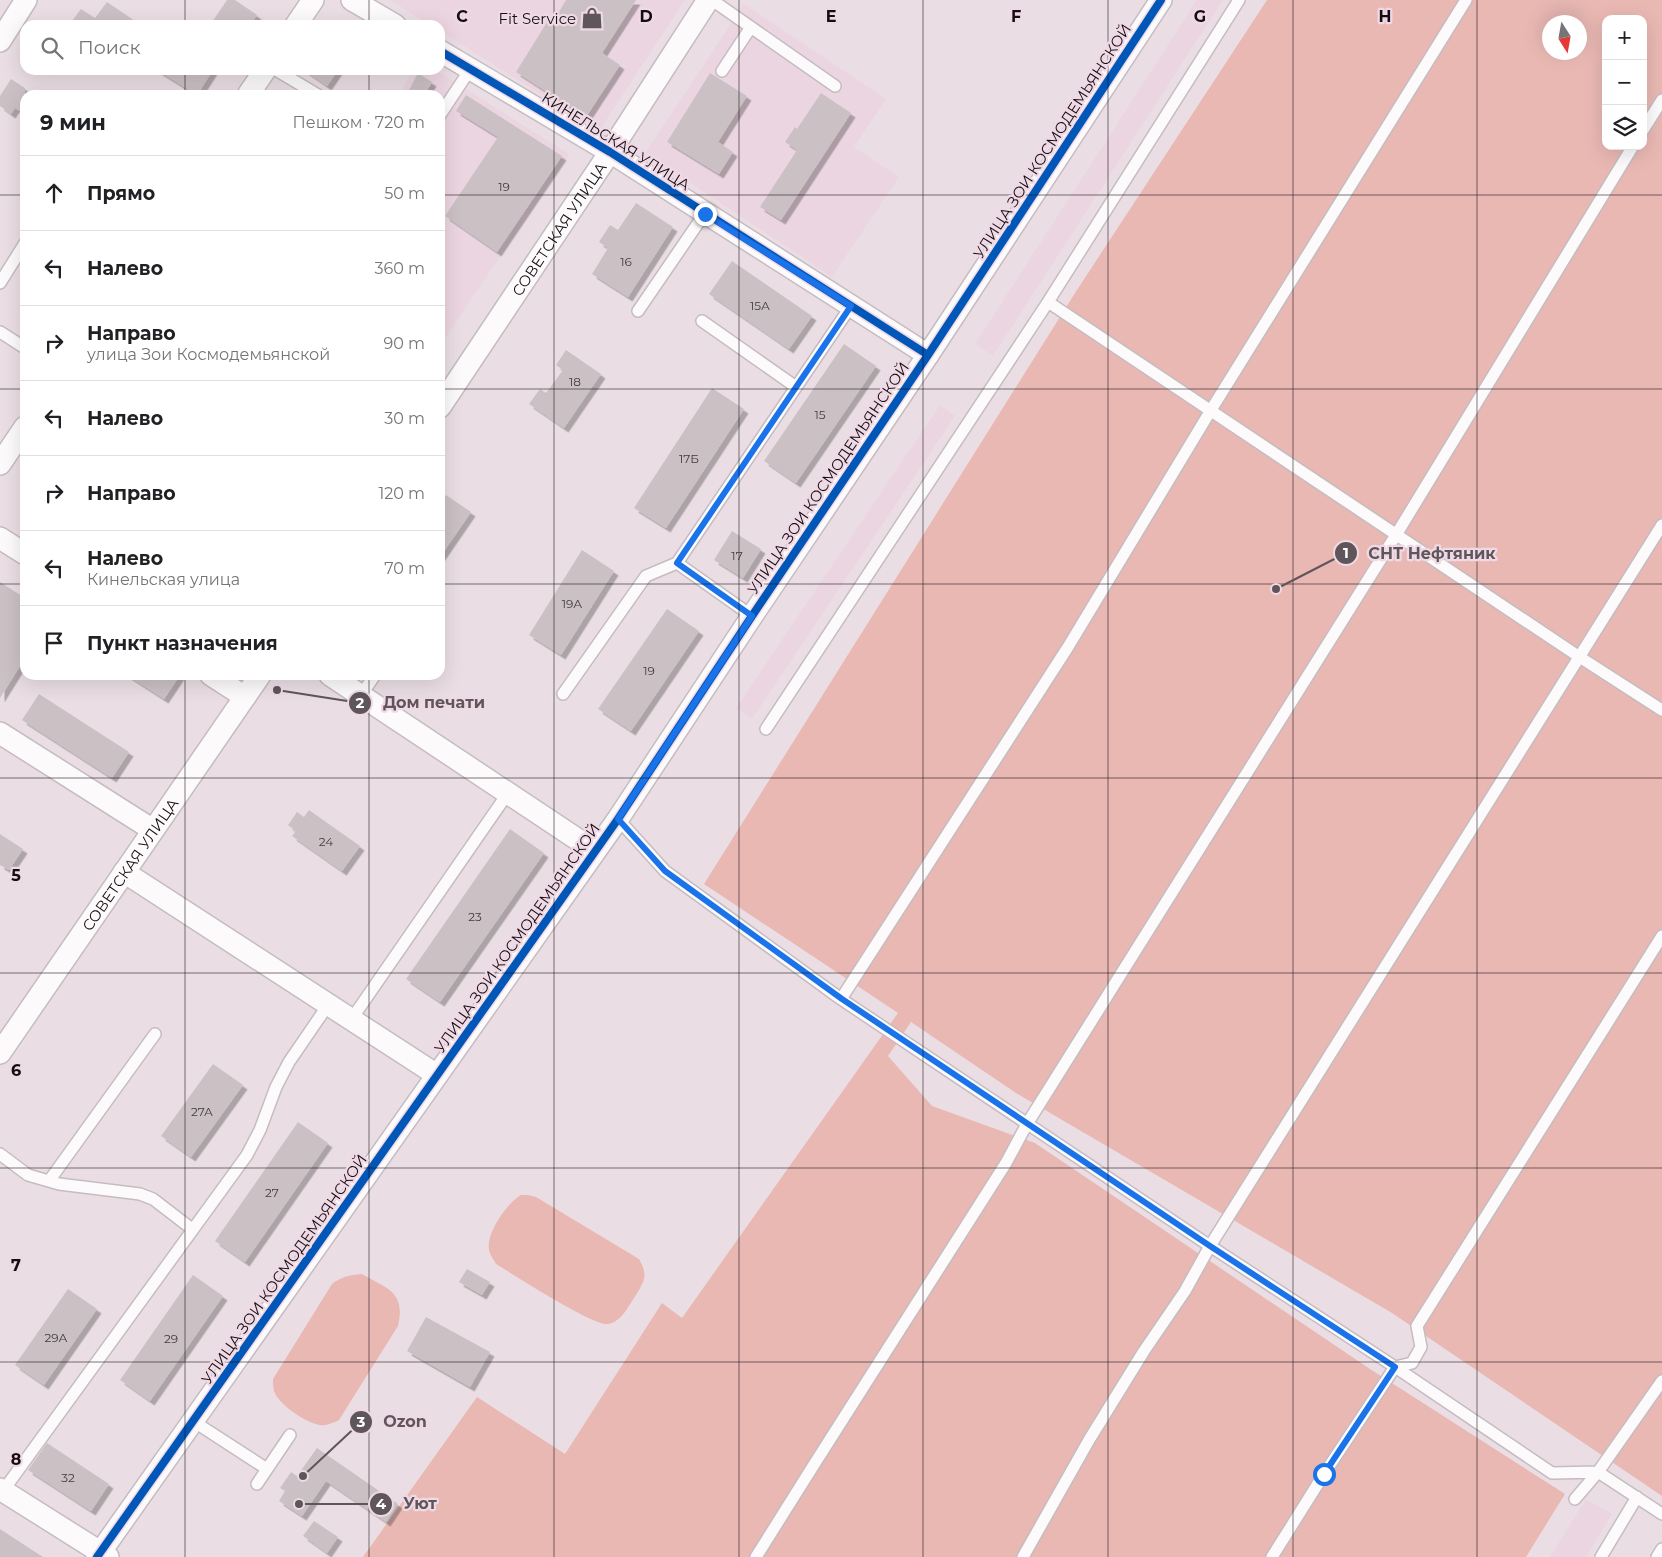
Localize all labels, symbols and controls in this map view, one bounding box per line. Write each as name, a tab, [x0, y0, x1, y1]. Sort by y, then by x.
shop icon: Fit Service	[579, 5, 605, 31]
text: C	[456, 7, 468, 26]
text: D	[639, 7, 653, 26]
text: E	[826, 7, 836, 26]
text: F	[1011, 7, 1021, 26]
text: G	[1194, 7, 1206, 26]
text: H	[1379, 7, 1391, 26]
place label: Fit Service	[499, 9, 576, 28]
north arrow	[1542, 15, 1587, 60]
map controls	[1602, 15, 1647, 150]
button: +	[1602, 15, 1647, 60]
search box	[20, 20, 445, 75]
street label: УЛИЦА ЗОИ КОСМОДЕМЬЯНСКОЙ	[969, 20, 1135, 262]
icon: search	[38, 34, 66, 62]
text: Поиск	[78, 36, 141, 59]
button: −	[1602, 60, 1647, 105]
street label: КИНЕЛЬСКАЯ УЛИЦА	[538, 88, 694, 194]
button: layers	[1602, 105, 1647, 150]
text: 9 мин	[40, 110, 106, 135]
text: Пешком · 720 m	[293, 113, 425, 132]
street label: СОВЕТСКАЯ УЛИЦА	[507, 158, 610, 299]
icon: ahead	[40, 179, 68, 207]
house number: 19	[498, 179, 510, 194]
text: Прямо	[87, 182, 155, 205]
text: 50 m	[384, 184, 425, 203]
route end	[694, 203, 717, 226]
icon: left	[40, 254, 68, 282]
house number: 16	[620, 254, 632, 269]
text: Налево	[87, 257, 163, 280]
text: 360 m	[374, 259, 425, 278]
house number: 15А	[750, 298, 770, 313]
text: Направо	[87, 322, 176, 345]
icon: right	[40, 329, 68, 357]
text: 90 m	[383, 334, 425, 353]
text: улица Зои Космодемьянской	[87, 345, 330, 364]
street label: УЛИЦА ЗОИ КОСМОДЕМЬЯНСКОЙ	[743, 358, 913, 598]
house number: 18	[569, 374, 581, 389]
icon: left	[40, 404, 68, 432]
text: Налево	[87, 407, 163, 430]
house number: 15	[814, 407, 826, 422]
text: 30 m	[384, 409, 425, 428]
house number: 17Б	[679, 451, 699, 466]
icon: right	[40, 479, 68, 507]
text: Направо	[87, 482, 176, 505]
text: 120 m	[378, 484, 425, 503]
callout: СНТ Нефтяник	[1333, 538, 1506, 569]
text: 1	[1343, 543, 1349, 562]
text: СНТ Нефтяник	[1368, 544, 1496, 563]
text: Налево	[87, 547, 163, 570]
house number: 17	[731, 548, 743, 563]
icon: left	[40, 554, 68, 582]
text: 70 m	[384, 559, 425, 578]
text: Кинельская улица	[87, 570, 240, 589]
house number: 19А	[562, 596, 582, 611]
icon: arrive	[40, 629, 68, 657]
text: Пункт назначения	[87, 632, 278, 655]
house number: 19	[643, 663, 655, 678]
callout: Дом печати	[348, 687, 495, 718]
text: 2	[356, 693, 365, 712]
text: Дом печати	[383, 693, 485, 712]
street label: СОВЕТСКАЯ УЛИЦА	[78, 794, 182, 934]
street label: УЛИЦА ЗОИ КОСМОДЕМЬЯНСКОЙ	[430, 820, 604, 1056]
house number: 24	[319, 834, 333, 849]
text: 5	[11, 866, 21, 885]
house number: 23	[468, 909, 482, 924]
text: 6	[11, 1061, 21, 1080]
house number: 27А	[191, 1104, 213, 1119]
street label: УЛИЦА ЗОИ КОСМОДЕМЬЯНСКОЙ	[197, 1151, 371, 1387]
house number: 27	[265, 1185, 279, 1200]
text: 7	[11, 1256, 21, 1275]
house number: 29А	[45, 1330, 68, 1345]
house number: 29	[164, 1331, 178, 1346]
callout: Ozon	[349, 1406, 437, 1437]
text: 3	[356, 1412, 366, 1431]
text: Ozon	[383, 1412, 427, 1431]
text: 8	[11, 1450, 21, 1469]
route start	[1313, 1463, 1336, 1486]
house number: 32	[61, 1470, 75, 1485]
callout: Уют	[369, 1488, 447, 1519]
text: 4	[376, 1494, 387, 1513]
text: Уют	[403, 1494, 437, 1513]

